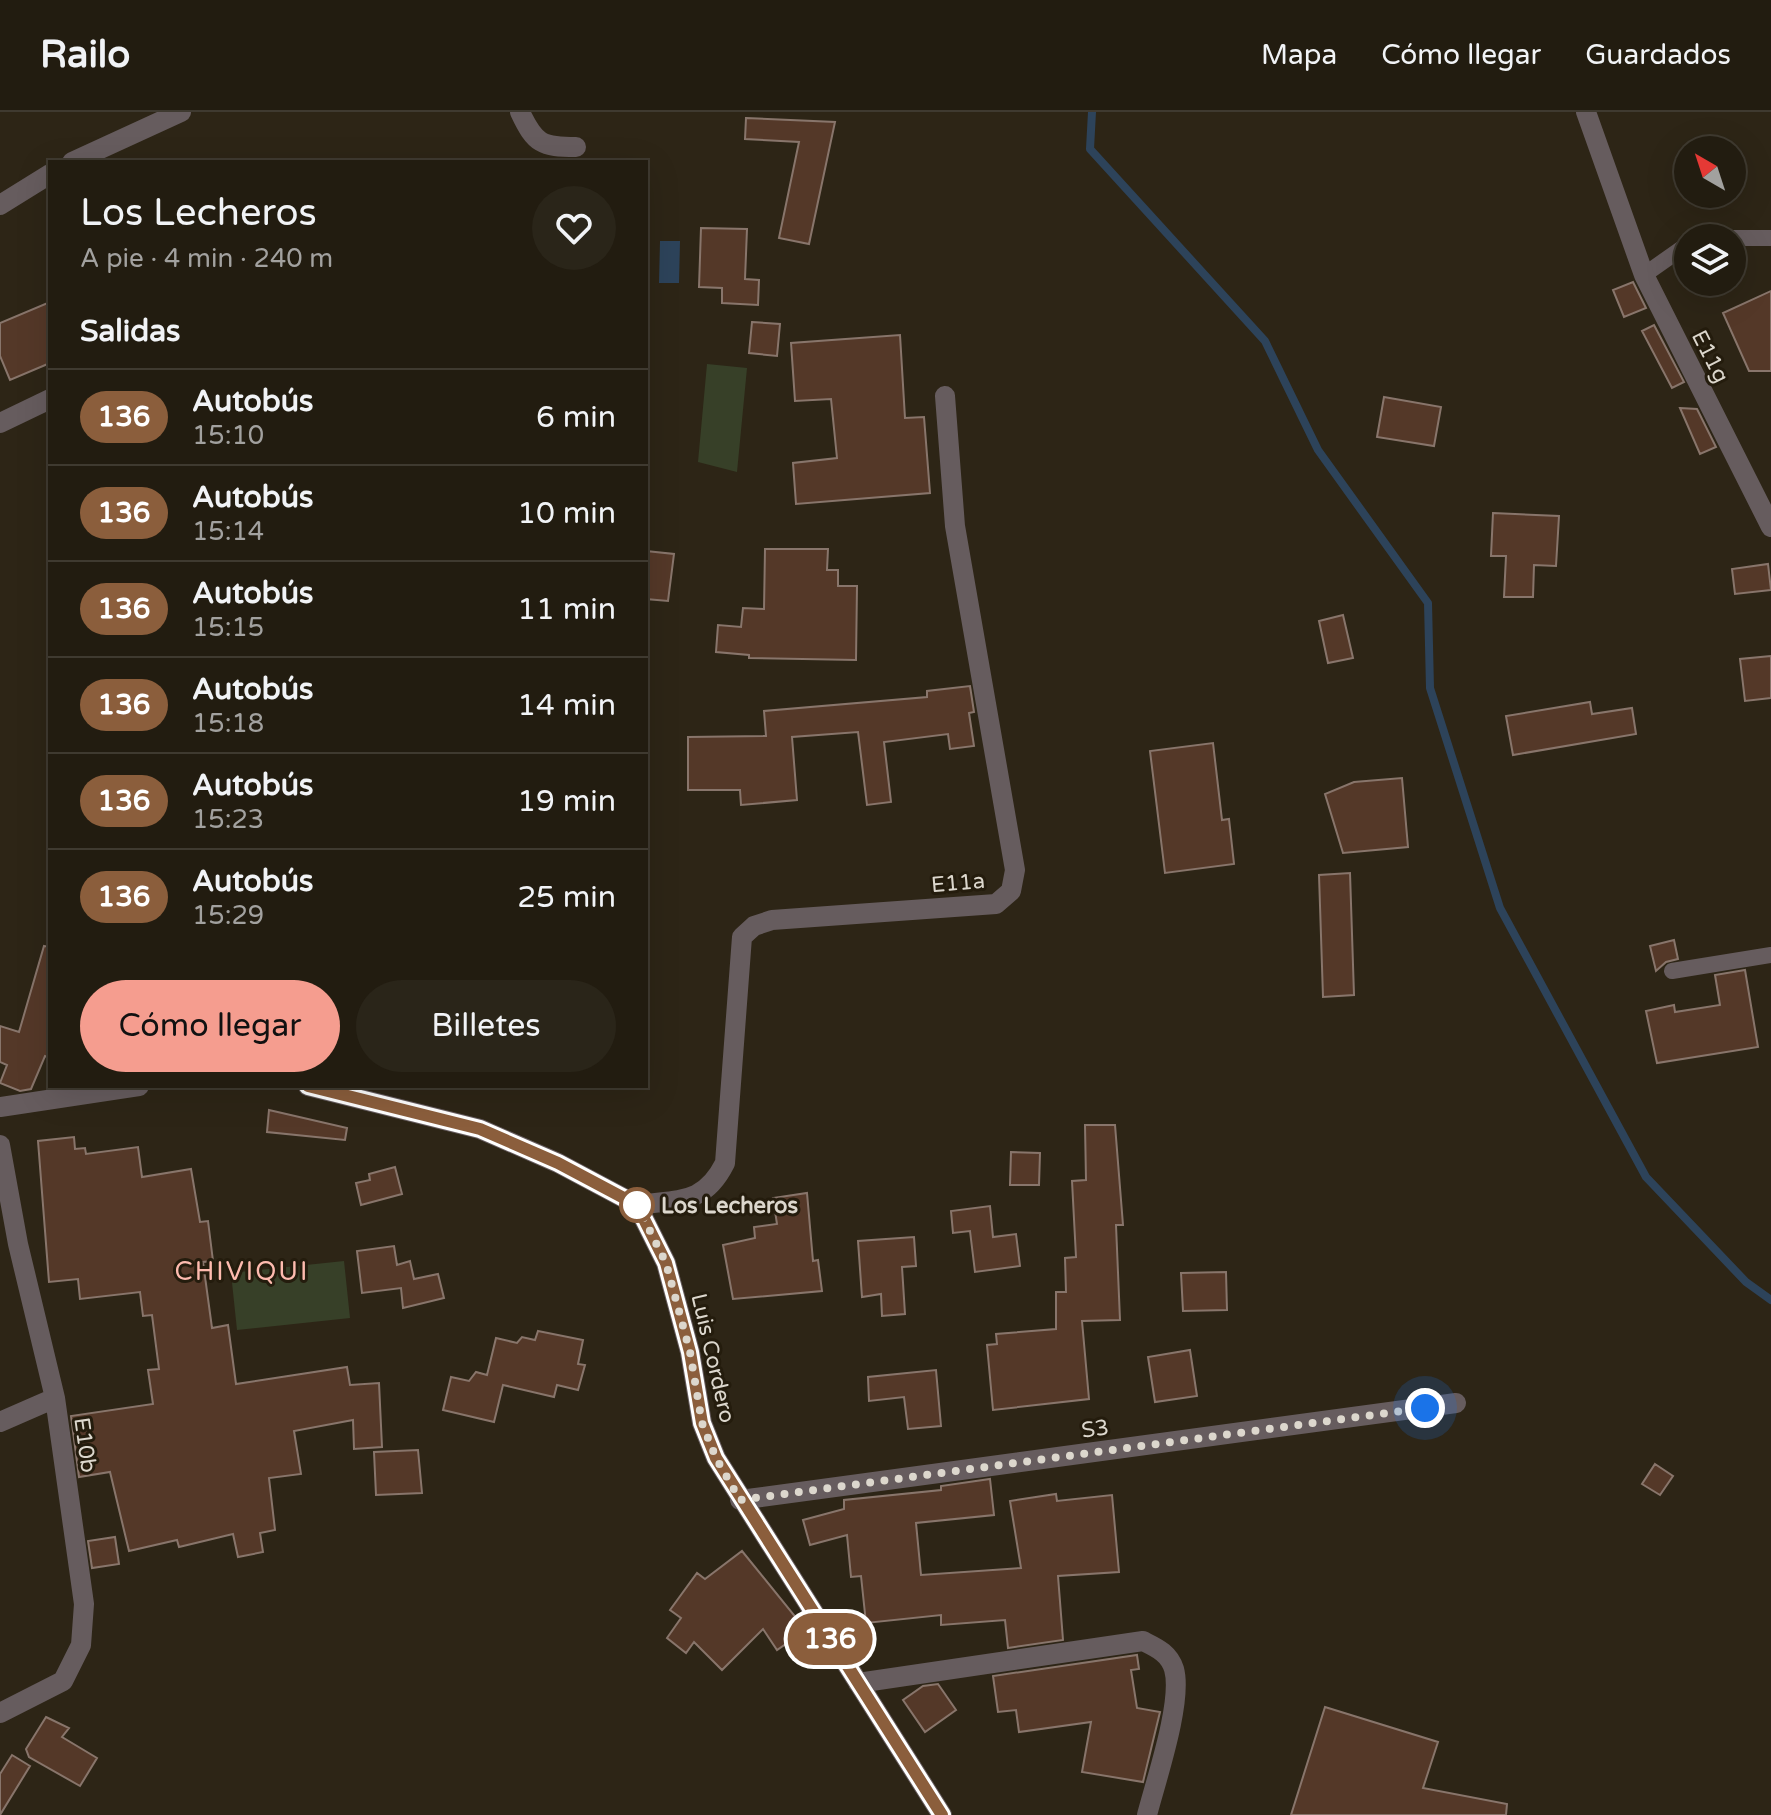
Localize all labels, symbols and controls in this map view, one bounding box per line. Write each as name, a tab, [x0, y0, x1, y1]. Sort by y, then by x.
text: Railo	[40, 32, 130, 78]
text: Mapa	[1261, 38, 1337, 72]
text: Cómo llegar	[1381, 38, 1541, 72]
text: Guardados	[1585, 38, 1731, 72]
north arrow	[1674, 136, 1746, 208]
map controls	[1674, 136, 1746, 296]
button: heart	[532, 186, 616, 270]
text: Los Lecheros	[80, 190, 317, 236]
button: layers	[1674, 224, 1746, 296]
text: A pie · 4 min · 240 m	[80, 243, 333, 274]
text: Salidas	[80, 313, 180, 350]
street label: E11g	[1686, 326, 1734, 387]
text: Autobús	[192, 383, 313, 420]
text: 6 min	[536, 399, 616, 436]
text: 136	[98, 400, 150, 434]
text: 15:10	[192, 420, 264, 451]
text: Autobús	[192, 479, 313, 516]
text: 10 min	[517, 495, 616, 532]
text: 136	[98, 496, 150, 530]
text: 15:14	[192, 516, 264, 547]
text: Autobús	[192, 575, 313, 612]
text: 11 min	[517, 591, 616, 628]
text: 136	[98, 592, 150, 626]
text: 15:15	[192, 612, 264, 643]
text: Autobús	[192, 671, 313, 708]
text: 14 min	[517, 687, 616, 724]
text: 136	[98, 688, 150, 722]
text: 15:18	[192, 708, 264, 739]
text: Autobús	[192, 767, 313, 804]
text: 19 min	[517, 783, 616, 820]
text: 136	[98, 784, 150, 818]
text: 15:23	[192, 804, 264, 835]
text: Autobús	[192, 863, 313, 900]
street label: E11a	[930, 868, 986, 898]
text: 25 min	[517, 879, 616, 916]
text: 136	[98, 880, 150, 914]
text: 15:29	[192, 900, 264, 931]
button: Cómo llegar	[80, 980, 340, 1072]
button: Billetes	[356, 980, 616, 1072]
marker: Los Lecheros	[620, 1188, 654, 1222]
place label: Los Lecheros	[661, 1193, 799, 1219]
district label: CHIVIQUI	[175, 1256, 309, 1287]
street label: Luis Cordero	[686, 1291, 741, 1425]
your location	[1405, 1388, 1445, 1428]
street label: S3	[1080, 1414, 1111, 1444]
street label: E10b	[68, 1416, 102, 1474]
line badge: 136	[784, 1613, 876, 1665]
text: 136	[804, 1622, 856, 1656]

